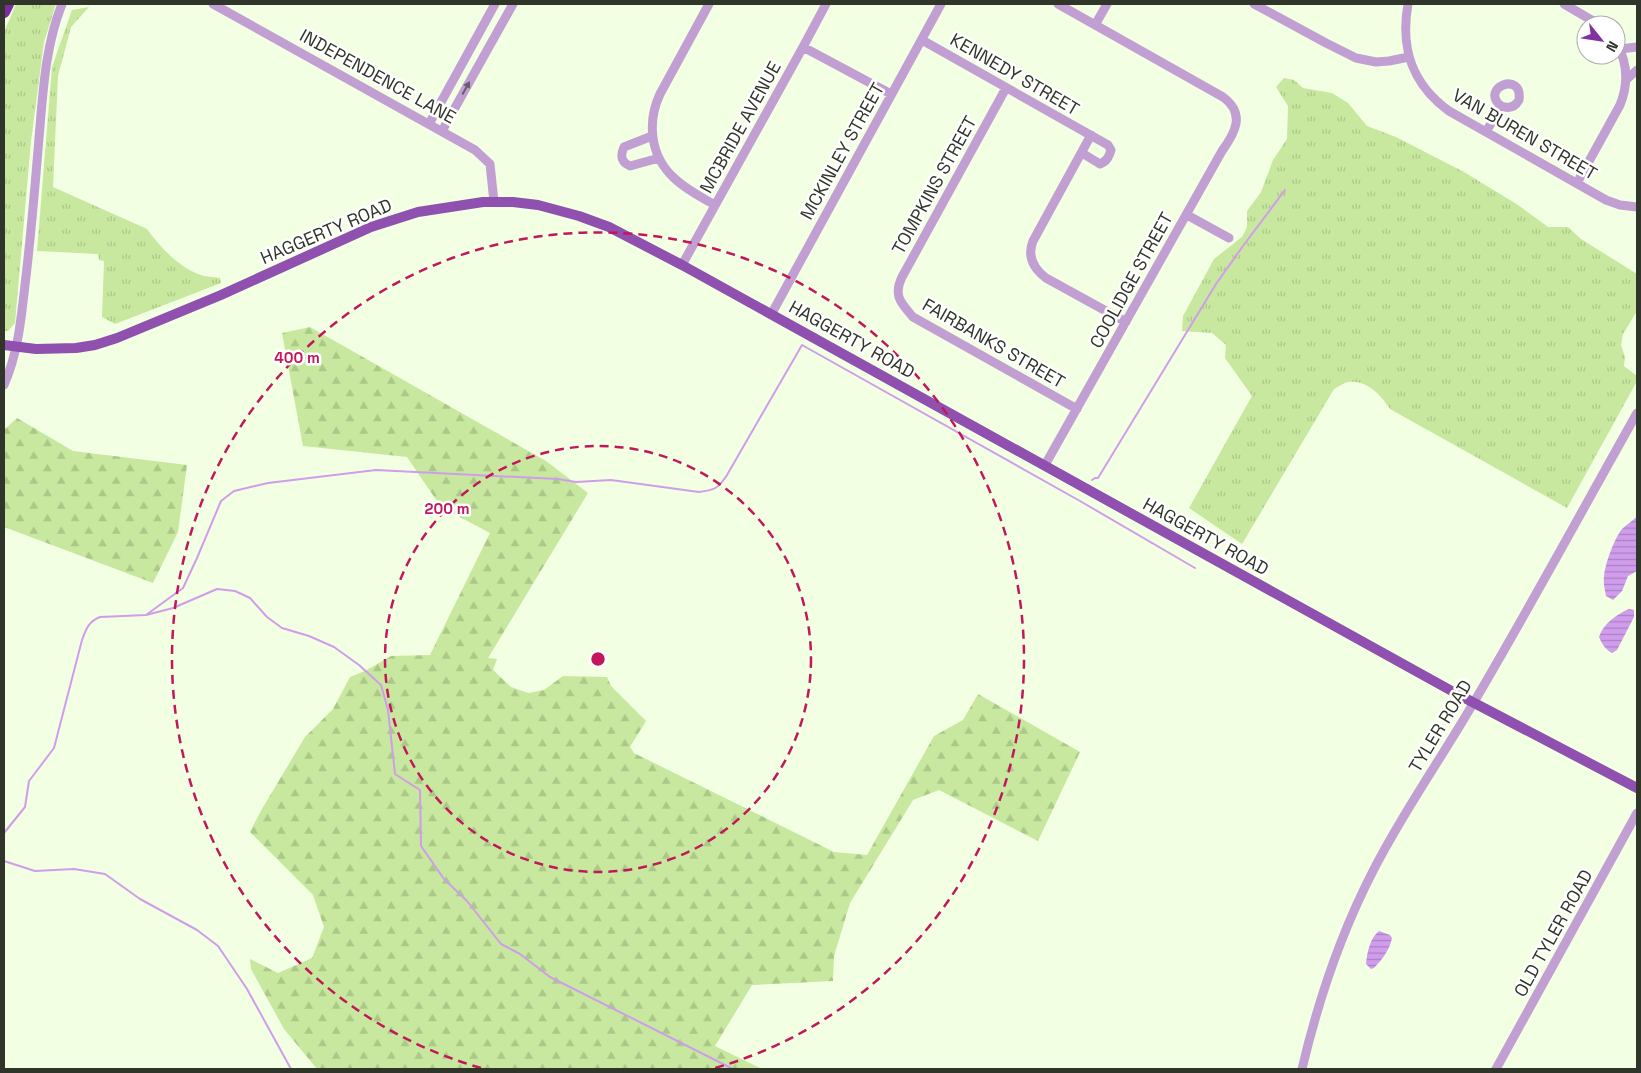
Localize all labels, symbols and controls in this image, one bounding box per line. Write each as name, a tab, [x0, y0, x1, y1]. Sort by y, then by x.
north arrow	[1576, 15, 1626, 65]
street label: INDEPENDENCE LANE	[296, 24, 460, 128]
street label: KENNEDY STREET	[946, 28, 1084, 120]
text: N	[1602, 38, 1622, 55]
street label: MCBRIDE AVENUE	[694, 57, 786, 197]
street label: MCKINLEY STREET	[795, 78, 889, 224]
one-way arrow	[462, 81, 470, 95]
street label: VAN BUREN STREET	[1449, 83, 1602, 185]
street label: TOMPKINS STREET	[886, 111, 982, 258]
street label: HAGGERTY ROAD	[257, 193, 395, 269]
street label: COOLIDGE STREET	[1084, 208, 1178, 352]
street label: FAIRBANKS STREET	[919, 293, 1070, 393]
street label: HAGGERTY ROAD	[785, 295, 919, 383]
text: 400 m	[274, 348, 320, 367]
street label: HAGGERTY ROAD	[1139, 492, 1273, 580]
text: 200 m	[425, 499, 469, 518]
centre of rings	[589, 650, 607, 668]
street label: TYLER ROAD	[1403, 675, 1477, 777]
street label: OLD TYLER ROAD	[1509, 865, 1597, 1001]

